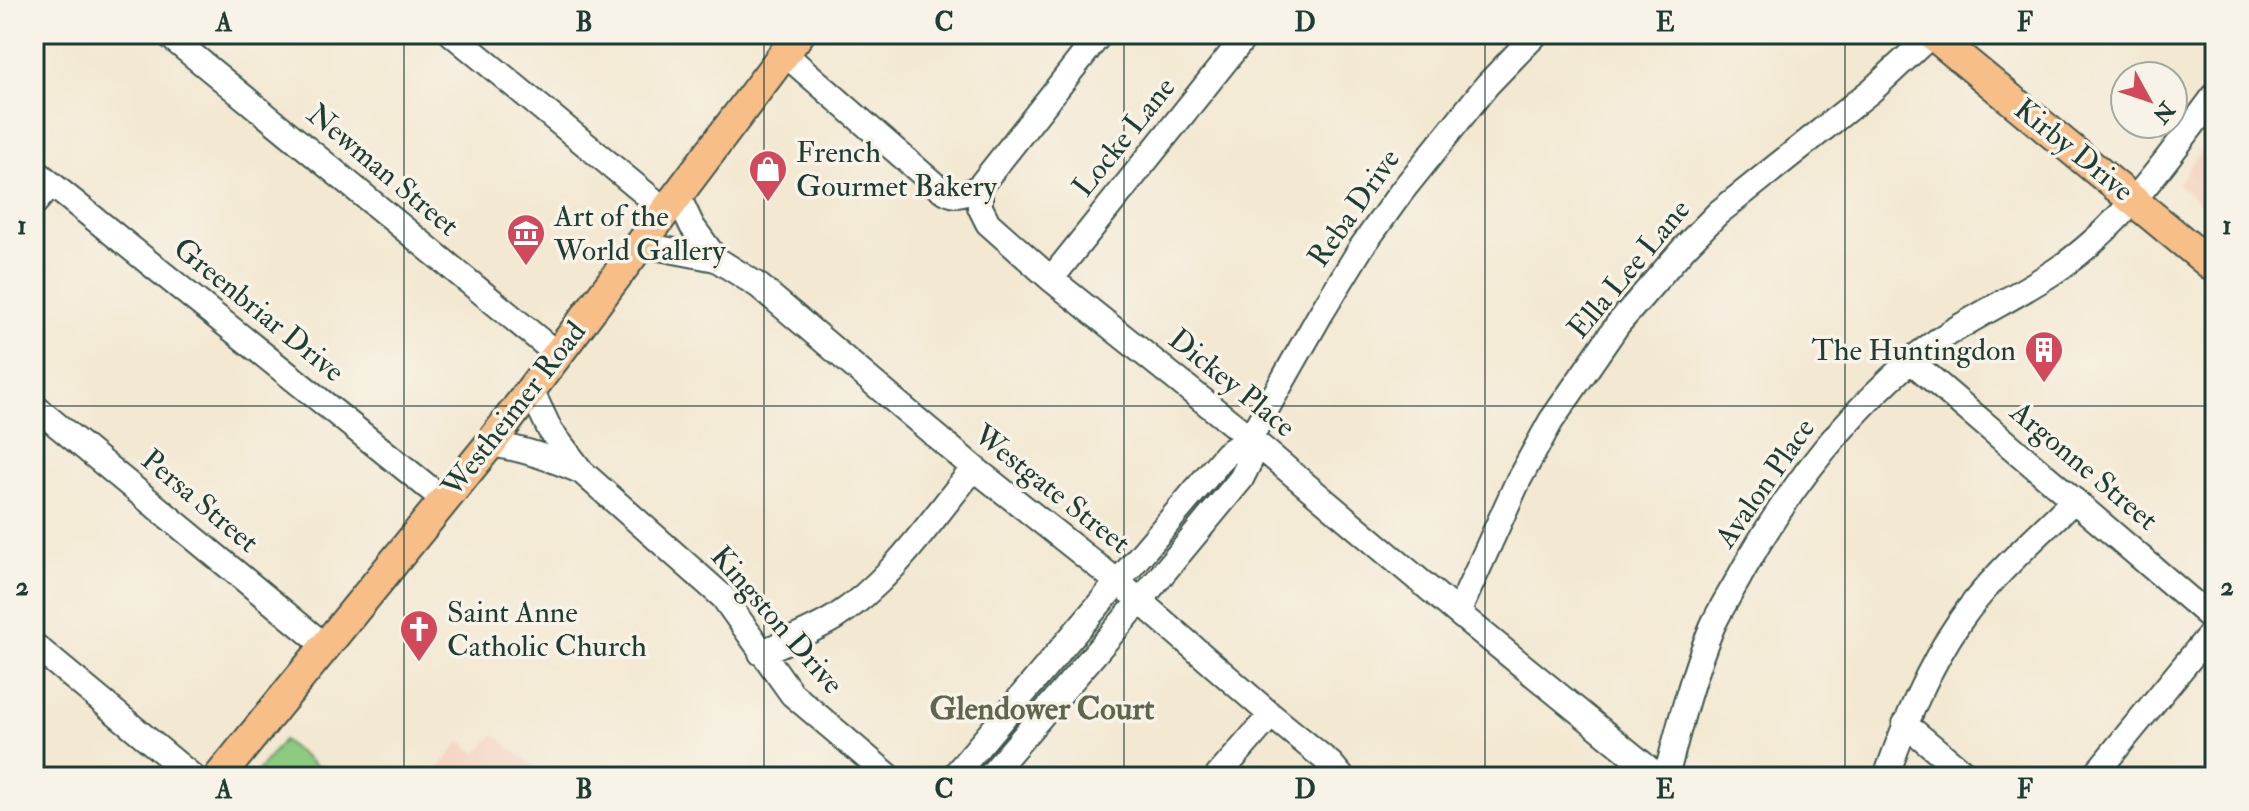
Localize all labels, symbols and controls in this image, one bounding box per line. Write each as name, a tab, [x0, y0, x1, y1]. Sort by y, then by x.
text: A	[215, 7, 233, 39]
text: B	[575, 7, 593, 39]
text: C	[934, 7, 954, 39]
text: D	[1294, 7, 1316, 39]
text: E	[1656, 7, 1675, 39]
text: F	[2017, 7, 2034, 39]
north arrow	[2109, 60, 2189, 140]
street label: Locke Lane	[1065, 70, 1183, 204]
street label: Kirby Drive	[2007, 91, 2141, 209]
text: N	[2146, 95, 2181, 129]
street label: Newman Street	[300, 96, 467, 244]
place label: French Gourmet Bakery	[796, 134, 998, 205]
street label: Reba Drive	[1300, 142, 1408, 274]
shop icon: French Gourmet Bakery	[747, 148, 789, 203]
street label: Ella Lee Lane	[1560, 192, 1698, 346]
place label: Art of the World Gallery	[553, 198, 726, 269]
text: 1	[17, 210, 27, 242]
text: 1	[2222, 210, 2232, 242]
museum icon: Art of the World Gallery	[505, 212, 547, 267]
street label: Greenbriar Drive	[166, 230, 352, 390]
street label: Westheimer Road	[433, 314, 594, 505]
street label: Dickey Place	[1161, 321, 1303, 445]
building icon: The Huntingdon	[2023, 329, 2065, 384]
place label: The Huntingdon	[1811, 332, 2016, 369]
street label: Argonne Street	[2002, 393, 2166, 539]
street label: Avalon Place	[1706, 411, 1823, 556]
street label: Westgate Street	[966, 416, 1138, 562]
street label: Persa Street	[134, 441, 266, 561]
street label: Kingston Drive	[703, 538, 851, 702]
text: 2	[15, 571, 29, 603]
text: 2	[2220, 571, 2234, 603]
place label: Saint Anne Catholic Church	[447, 594, 647, 665]
church icon: Saint Anne Catholic Church	[398, 608, 440, 663]
district label: Glendower Court	[930, 689, 1155, 729]
text: A	[215, 774, 233, 806]
text: B	[575, 774, 593, 806]
text: C	[934, 774, 954, 806]
text: D	[1294, 774, 1316, 806]
text: E	[1656, 774, 1675, 806]
text: F	[2017, 774, 2034, 806]

